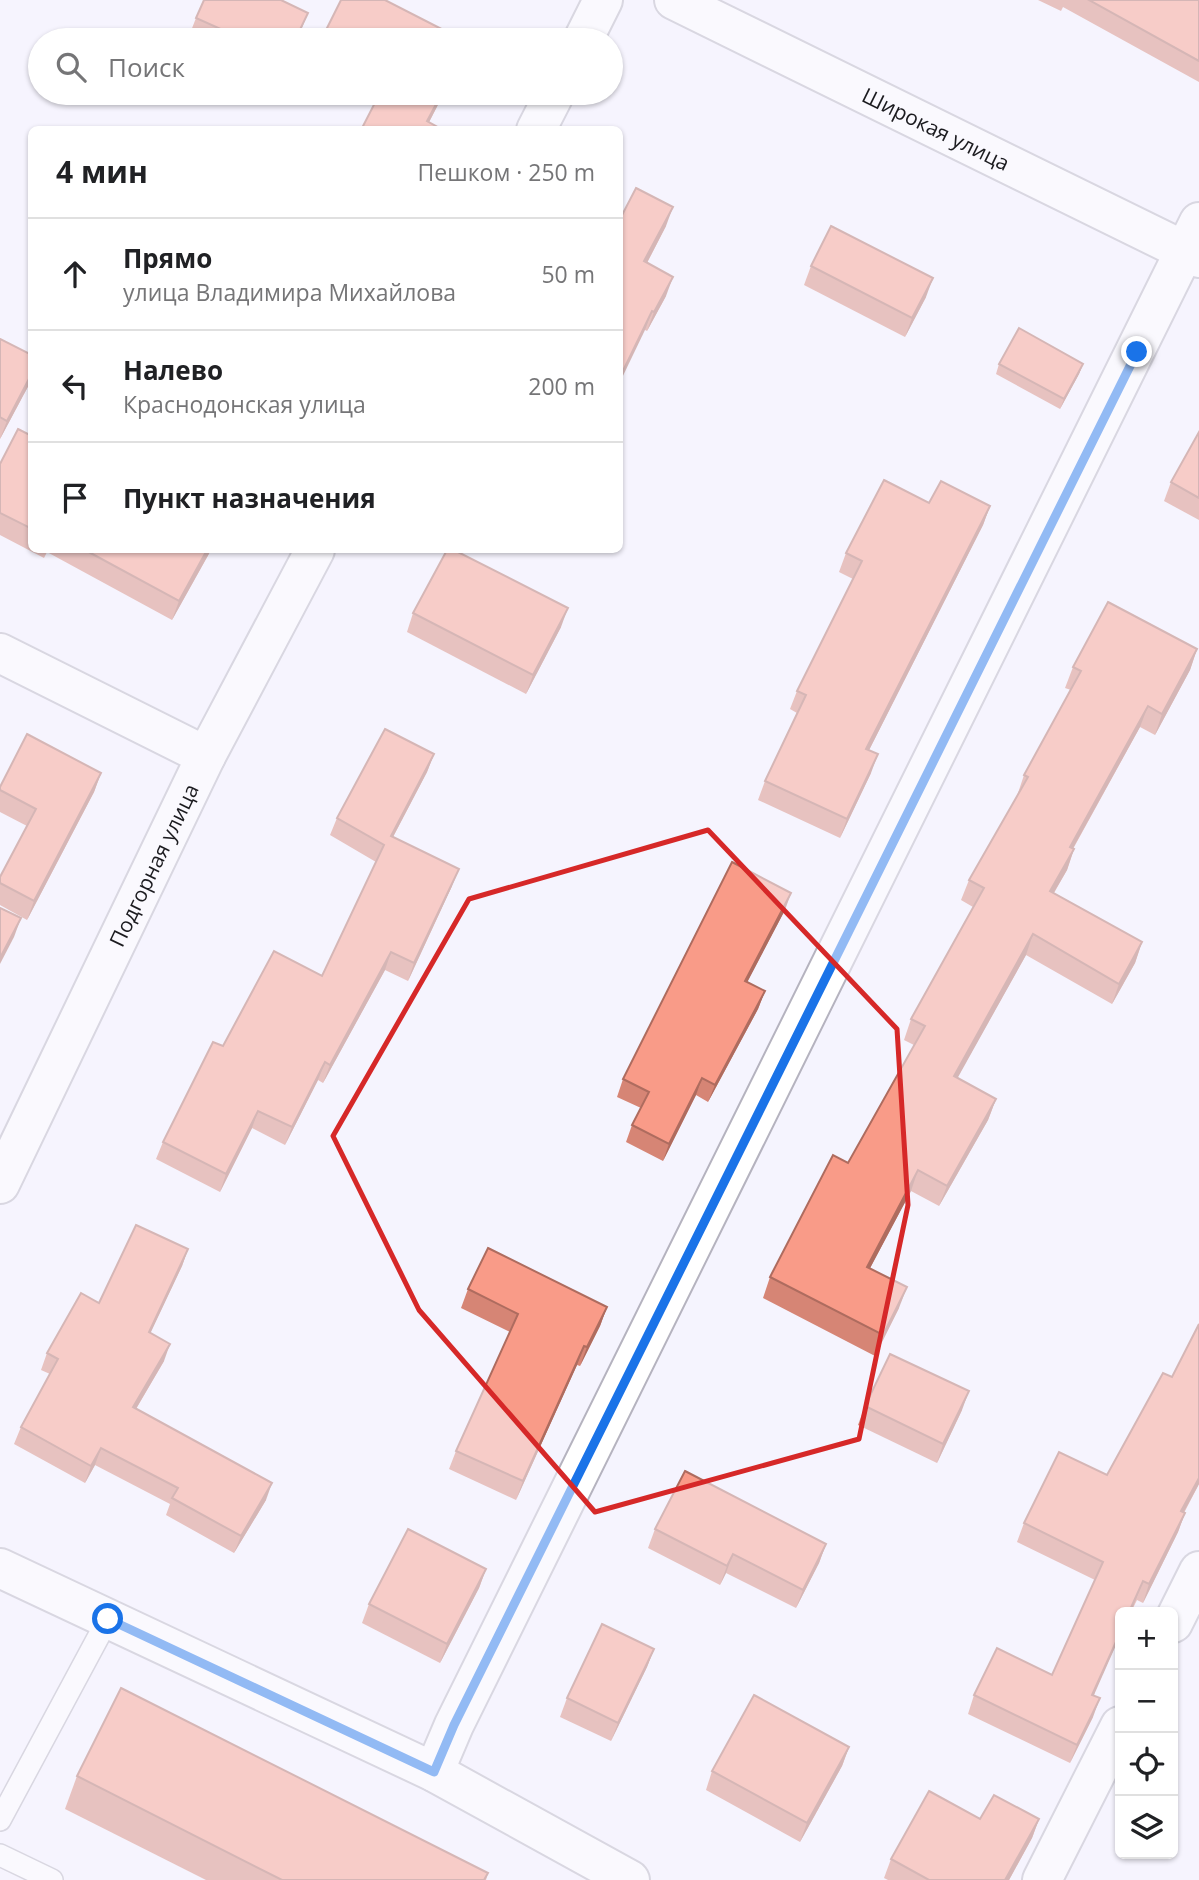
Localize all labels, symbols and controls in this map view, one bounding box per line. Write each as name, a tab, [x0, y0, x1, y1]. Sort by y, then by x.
search box	[28, 28, 623, 105]
icon: search	[52, 48, 90, 86]
text: Поиск	[108, 49, 185, 85]
street label: Широкая улица	[858, 81, 1014, 177]
text: 4 мин	[56, 151, 148, 192]
text: Пешком · 250 m	[418, 156, 595, 188]
text: Прямо	[123, 240, 212, 276]
icon: ahead	[56, 255, 94, 293]
text: 50 m	[541, 258, 595, 290]
text: улица Владимира Михайлова	[123, 276, 456, 308]
route end	[1121, 336, 1152, 367]
text: Налево	[123, 352, 223, 388]
icon: left	[56, 367, 94, 405]
text: 200 m	[528, 370, 595, 402]
text: Краснодонская улица	[123, 388, 366, 420]
icon: arrive	[56, 479, 94, 517]
text: Пункт назначения	[123, 480, 376, 516]
street label: Подгорная улица	[102, 779, 205, 951]
route start	[92, 1603, 123, 1634]
map controls	[1115, 1607, 1178, 1859]
button: +	[1115, 1607, 1178, 1670]
button: −	[1115, 1670, 1178, 1733]
button: locate	[1115, 1733, 1178, 1796]
button: layers	[1115, 1796, 1178, 1859]

